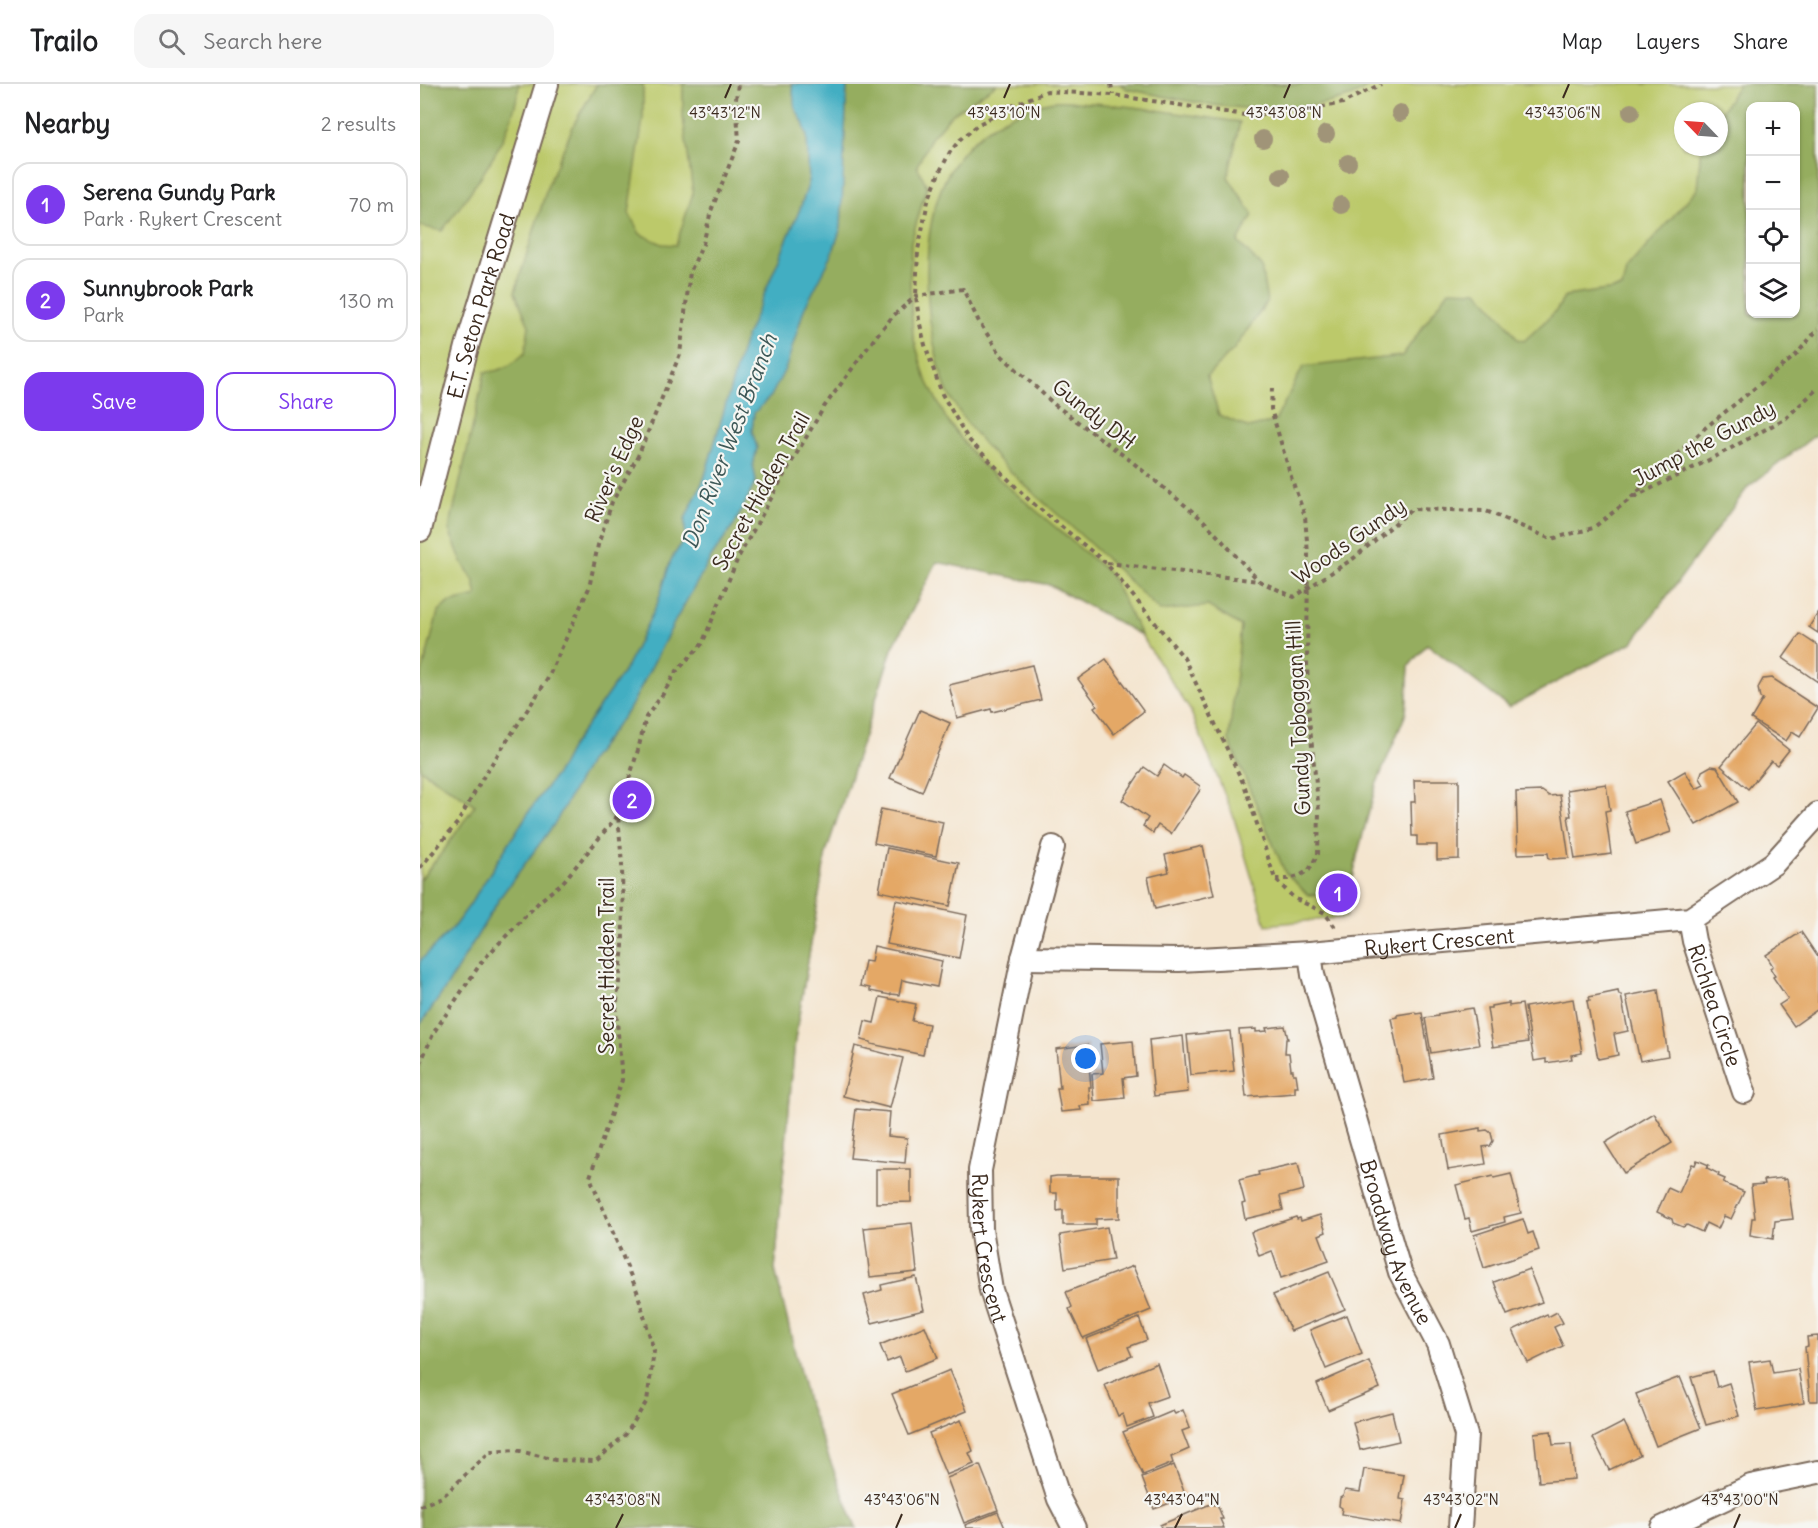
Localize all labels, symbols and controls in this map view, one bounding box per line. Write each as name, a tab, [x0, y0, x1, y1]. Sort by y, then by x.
search box	[134, 14, 554, 68]
text: Trailo	[30, 23, 98, 59]
icon: search	[155, 25, 188, 58]
text: Search here	[203, 27, 322, 55]
text: Map	[1562, 28, 1602, 55]
text: Layers	[1635, 28, 1700, 55]
text: Share	[1733, 28, 1788, 55]
north arrow	[1674, 102, 1728, 156]
map controls	[1746, 102, 1800, 318]
button: +	[1746, 102, 1800, 156]
text: 43°43'12"N	[689, 103, 761, 122]
text: 43°43'10"N	[967, 103, 1041, 122]
text: 43°43'08"N	[1246, 103, 1322, 122]
text: 43°43'06"N	[1525, 103, 1601, 122]
text: Nearby	[24, 107, 110, 140]
text: 2 results	[321, 111, 396, 136]
button: −	[1746, 156, 1800, 210]
text: Serena Gundy Park	[83, 178, 275, 206]
text: 1	[42, 192, 49, 217]
text: 70 m	[349, 192, 394, 217]
text: Park · Rykert Crescent	[83, 206, 282, 231]
street label: E.T. Seton Park Road	[441, 210, 520, 402]
button: locate	[1746, 210, 1800, 264]
button: layers	[1746, 264, 1800, 318]
text: Sunnybrook Park	[83, 274, 254, 302]
text: 2	[40, 288, 51, 313]
text: 130 m	[339, 288, 394, 313]
text: Park	[83, 302, 124, 327]
water label: Don River West Branch	[675, 329, 783, 552]
button: Save	[24, 372, 204, 431]
button: Share	[216, 372, 396, 431]
street label: Gundy DH	[1047, 373, 1141, 455]
street label: Jump the Gundy	[1628, 394, 1780, 492]
street label: Secret Hidden Trail	[706, 407, 816, 575]
street label: River's Edge	[578, 411, 650, 527]
street label: Woods Gundy	[1287, 492, 1411, 590]
street label: Gundy Toboggan Hill	[1279, 620, 1317, 816]
pin: 2	[612, 778, 652, 822]
pin: 1	[1318, 870, 1358, 916]
street label: Secret Hidden Trail	[593, 877, 620, 1055]
street label: Rykert Crescent	[1363, 921, 1516, 962]
street label: Richlea Circle	[1682, 940, 1748, 1070]
your location	[1071, 1044, 1100, 1073]
street label: Broadway Avenue	[1354, 1156, 1439, 1329]
street label: Rykert Crescent	[967, 1173, 1014, 1326]
text: 43°43'08"N	[585, 1490, 661, 1509]
text: 43°43'06"N	[864, 1490, 940, 1509]
text: 43°43'04"N	[1144, 1490, 1220, 1509]
text: 43°43'02"N	[1423, 1490, 1499, 1509]
text: 43°43'00"N	[1701, 1490, 1779, 1509]

